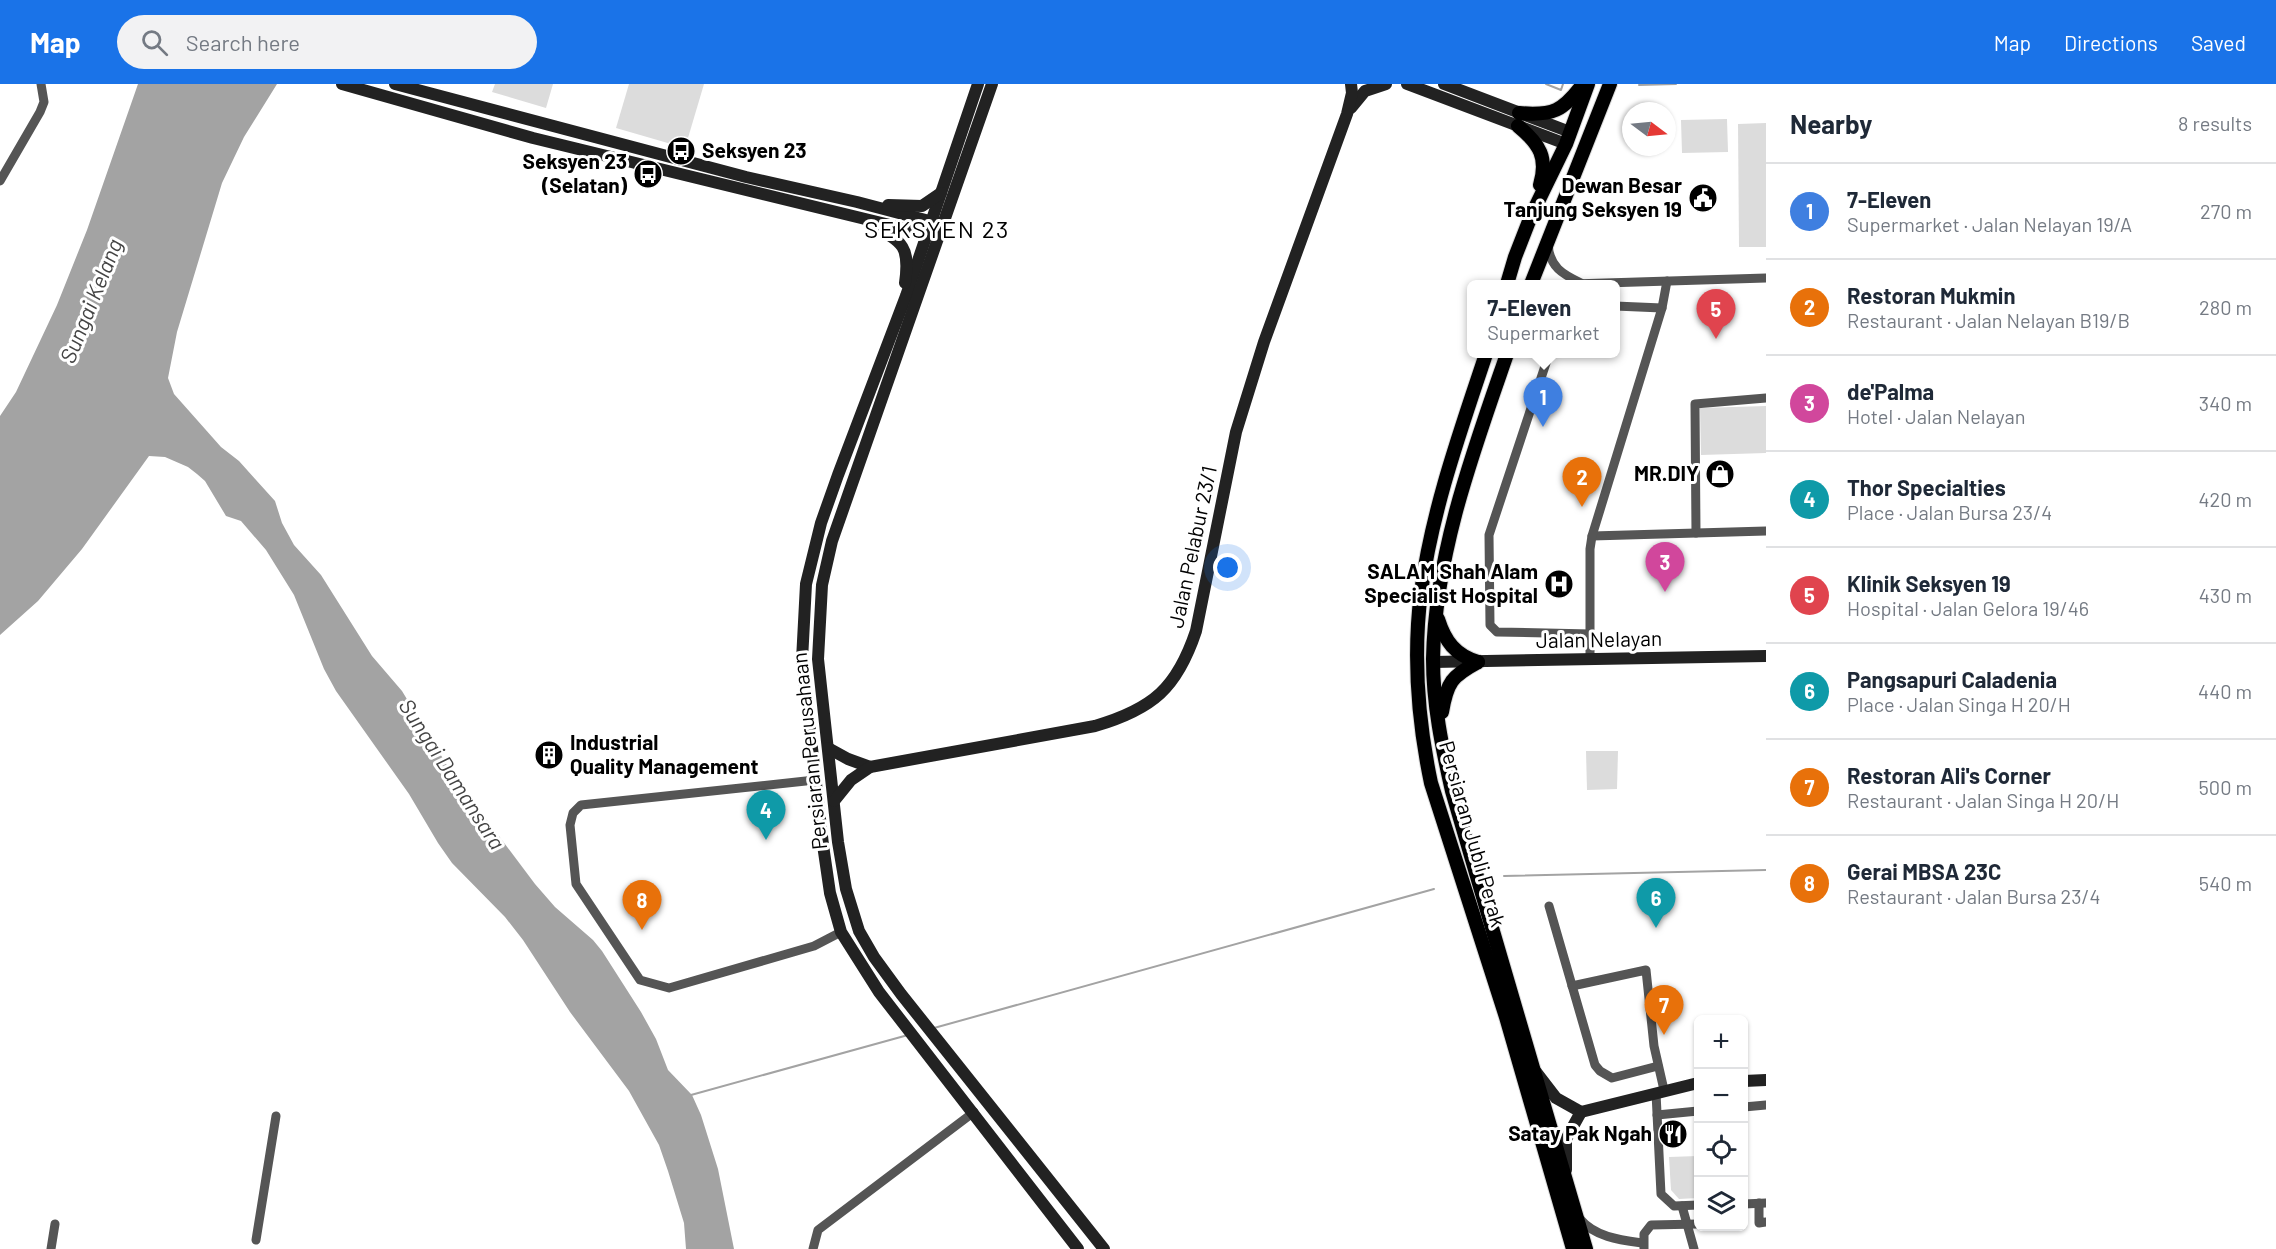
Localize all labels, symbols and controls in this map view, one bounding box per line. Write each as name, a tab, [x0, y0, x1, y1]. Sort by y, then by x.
search box	[117, 15, 537, 69]
text: Map	[30, 25, 81, 59]
icon: search	[138, 26, 171, 59]
text: Search here	[186, 29, 300, 55]
text: Map	[1994, 30, 2031, 55]
text: Directions	[2064, 30, 2158, 55]
text: Saved	[2191, 30, 2246, 55]
north arrow	[1622, 102, 1676, 156]
text: Nearby	[1790, 108, 1872, 139]
text: 8 results	[2178, 111, 2252, 135]
bus stop icon: Seksyen 23	[665, 135, 697, 167]
place label: Seksyen 23	[702, 137, 807, 162]
place label: Seksyen 23 (Selatan)	[522, 148, 628, 197]
bus stop icon: Seksyen 23 (Selatan)	[632, 158, 664, 190]
place label: Dewan Besar Tanjung Seksyen 19	[1503, 172, 1682, 221]
public building icon: Dewan Besar Tanjung Seksyen 19	[1687, 182, 1719, 214]
text: 7-Eleven	[1847, 186, 1931, 212]
text: 1	[1806, 199, 1813, 223]
text: 270 m	[2200, 199, 2252, 223]
text: Supermarket · Jalan Nelayan 19/A	[1847, 212, 2132, 236]
district label: SEKSYEN 23	[864, 214, 1010, 243]
water label: Sungai Kelang	[53, 235, 127, 367]
popup	[1467, 280, 1620, 358]
text: Restoran Mukmin	[1847, 282, 2016, 308]
pin: 5	[1696, 290, 1736, 339]
text: 7-Eleven	[1487, 294, 1571, 320]
text: 2	[1804, 295, 1815, 319]
text: 280 m	[2199, 295, 2252, 319]
text: Restaurant · Jalan Nelayan B19/B	[1847, 308, 2130, 332]
text: Supermarket	[1487, 320, 1600, 344]
pin: 1	[1524, 378, 1562, 427]
text: de'Palma	[1847, 378, 1934, 404]
text: 3	[1804, 391, 1815, 415]
text: 340 m	[2199, 391, 2252, 415]
text: Hotel · Jalan Nelayan	[1847, 404, 2026, 428]
pin: 2	[1562, 458, 1602, 507]
shop icon: MR.DIY	[1704, 458, 1736, 490]
place label: MR.DIY	[1634, 460, 1699, 485]
street label: Jalan Pelabur 23/1	[1162, 463, 1221, 630]
text: Thor Specialties	[1847, 474, 2006, 500]
text: 4	[1803, 487, 1816, 511]
text: 420 m	[2198, 487, 2252, 511]
text: Place · Jalan Bursa 23/4	[1847, 500, 2052, 524]
pin: 3	[1646, 542, 1684, 592]
your location	[1213, 553, 1242, 582]
place label: SALAM Shah Alam Specialist Hospital	[1364, 558, 1538, 607]
hospital icon: SALAM Shah Alam Specialist Hospital	[1543, 568, 1575, 600]
text: Klinik Seksyen 19	[1847, 570, 2011, 596]
text: 5	[1804, 583, 1815, 607]
text: 430 m	[2199, 583, 2252, 607]
text: Hospital · Jalan Gelora 19/46	[1847, 596, 2089, 620]
street label: Jalan Nelayan	[1536, 625, 1662, 652]
street label: Persiaran Perusahaan	[786, 651, 831, 851]
text: Pangsapuri Caladenia	[1847, 666, 2057, 692]
text: 6	[1804, 679, 1815, 703]
text: 440 m	[2198, 679, 2252, 703]
text: Place · Jalan Singa H 20/H	[1847, 692, 2071, 716]
water label: Sungai Damansara	[394, 693, 511, 854]
place label: Industrial Quality Management	[570, 729, 758, 778]
street label: Persiaran Jubli Perak	[1435, 738, 1512, 929]
building icon: Industrial Quality Management	[533, 739, 565, 771]
text: Restoran Ali's Corner	[1847, 762, 2051, 788]
text: 7	[1805, 775, 1814, 799]
text: 500 m	[2199, 775, 2252, 799]
text: Restaurant · Jalan Singa H 20/H	[1847, 788, 2119, 812]
pin: 4	[746, 790, 786, 840]
text: Gerai MBSA 23C	[1847, 858, 2001, 884]
text: 8	[1804, 871, 1815, 895]
text: 540 m	[2199, 871, 2252, 895]
pin: 6	[1636, 878, 1676, 928]
pin: 8	[622, 880, 662, 930]
text: Restaurant · Jalan Bursa 23/4	[1847, 884, 2101, 908]
pin: 7	[1644, 986, 1684, 1035]
map controls	[1694, 1015, 1748, 1231]
button: +	[1694, 1015, 1748, 1069]
button: −	[1694, 1069, 1748, 1123]
restaurant icon: Satay Pak Ngah	[1657, 1118, 1689, 1150]
place label: Satay Pak Ngah	[1508, 1120, 1652, 1145]
button: locate	[1694, 1123, 1748, 1177]
button: layers	[1694, 1177, 1748, 1231]

